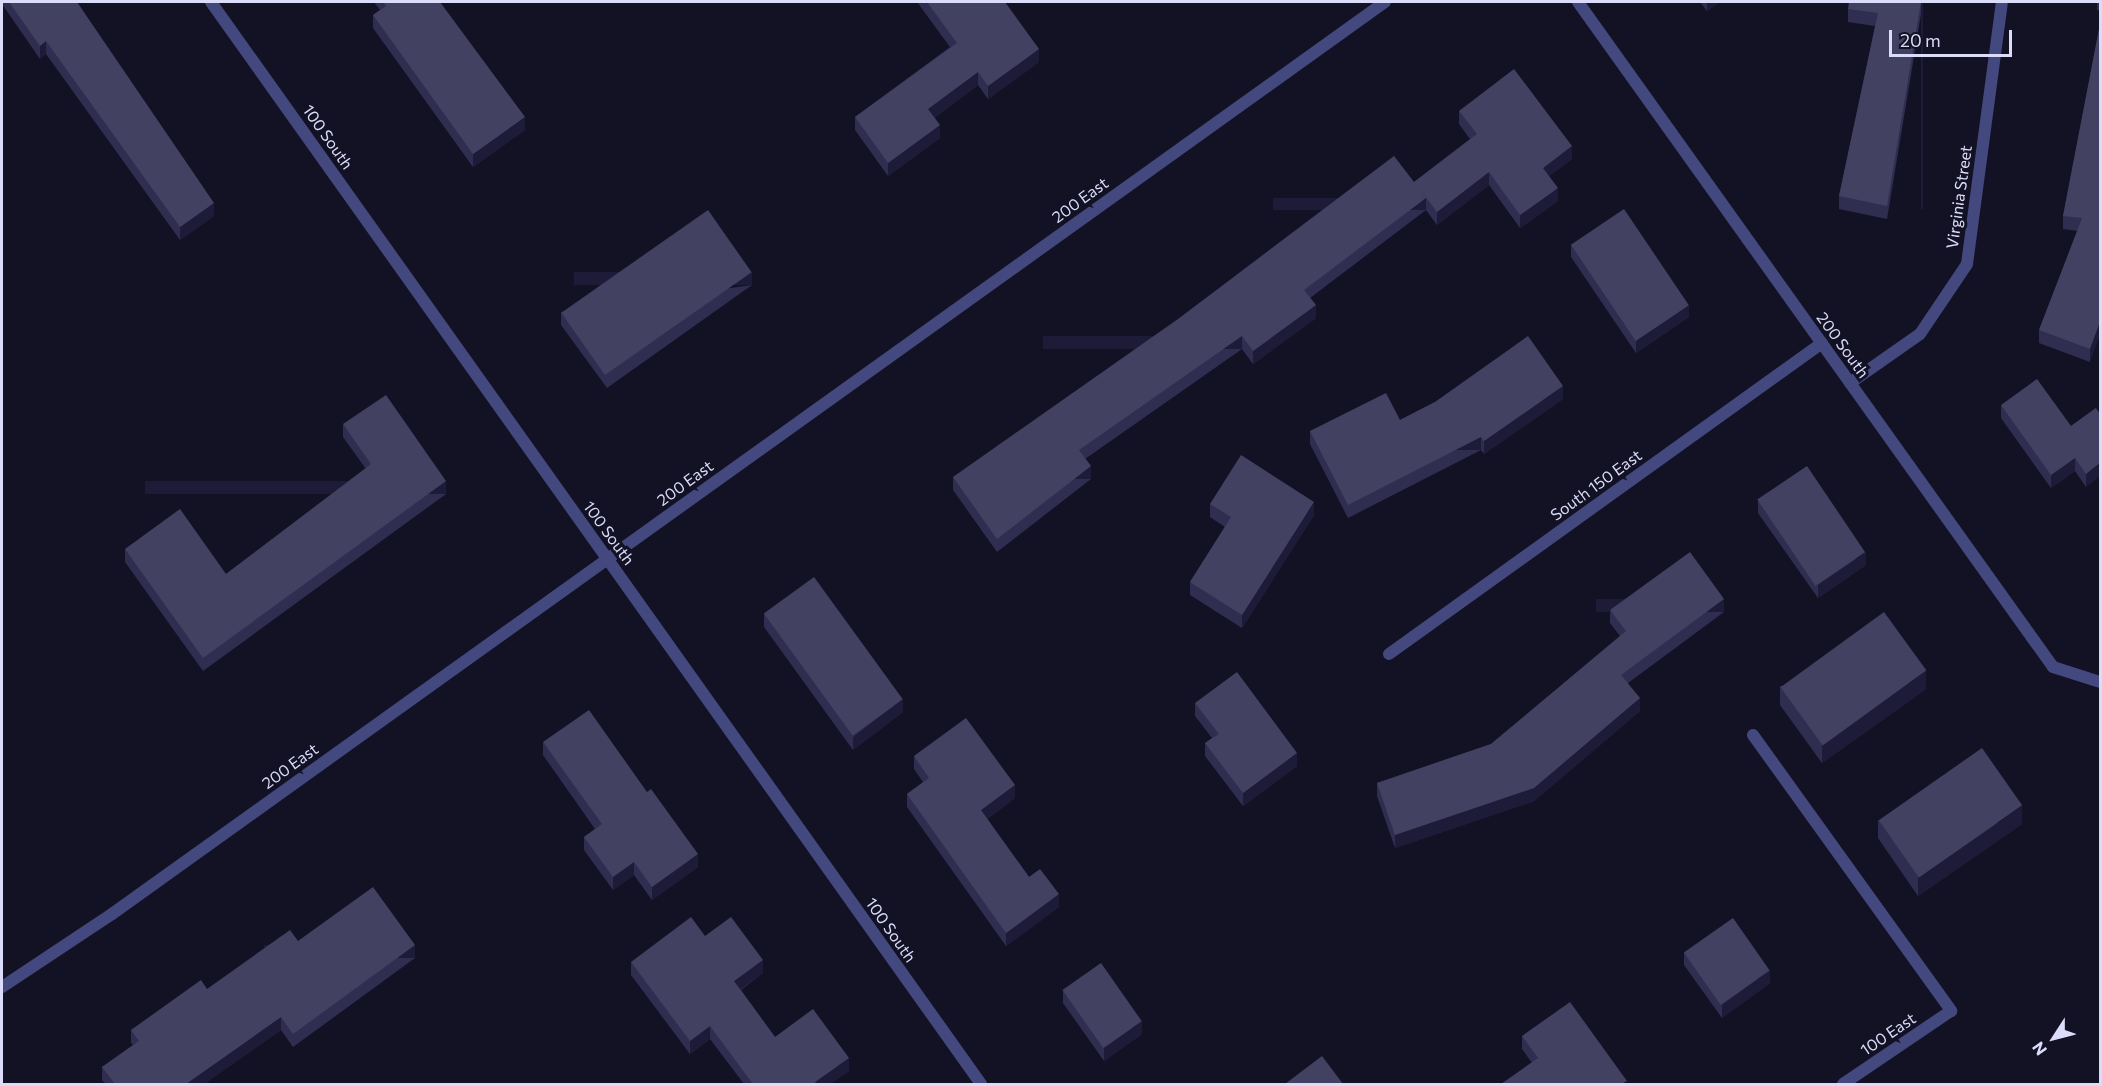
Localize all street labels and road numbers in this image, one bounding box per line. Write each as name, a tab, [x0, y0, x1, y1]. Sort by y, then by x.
street label: 100 South	[299, 101, 357, 173]
street label: Virginia Street	[1942, 144, 1976, 250]
street label: 200 East	[1048, 173, 1112, 227]
street label: 200 South	[1813, 308, 1873, 382]
street label: South 150 East	[1547, 446, 1645, 524]
street label: 200 East	[653, 456, 717, 510]
street label: 100 South	[579, 497, 639, 569]
street label: 200 East	[258, 739, 322, 793]
street label: 100 South	[862, 894, 920, 966]
street label: 100 East	[1857, 1009, 1919, 1059]

